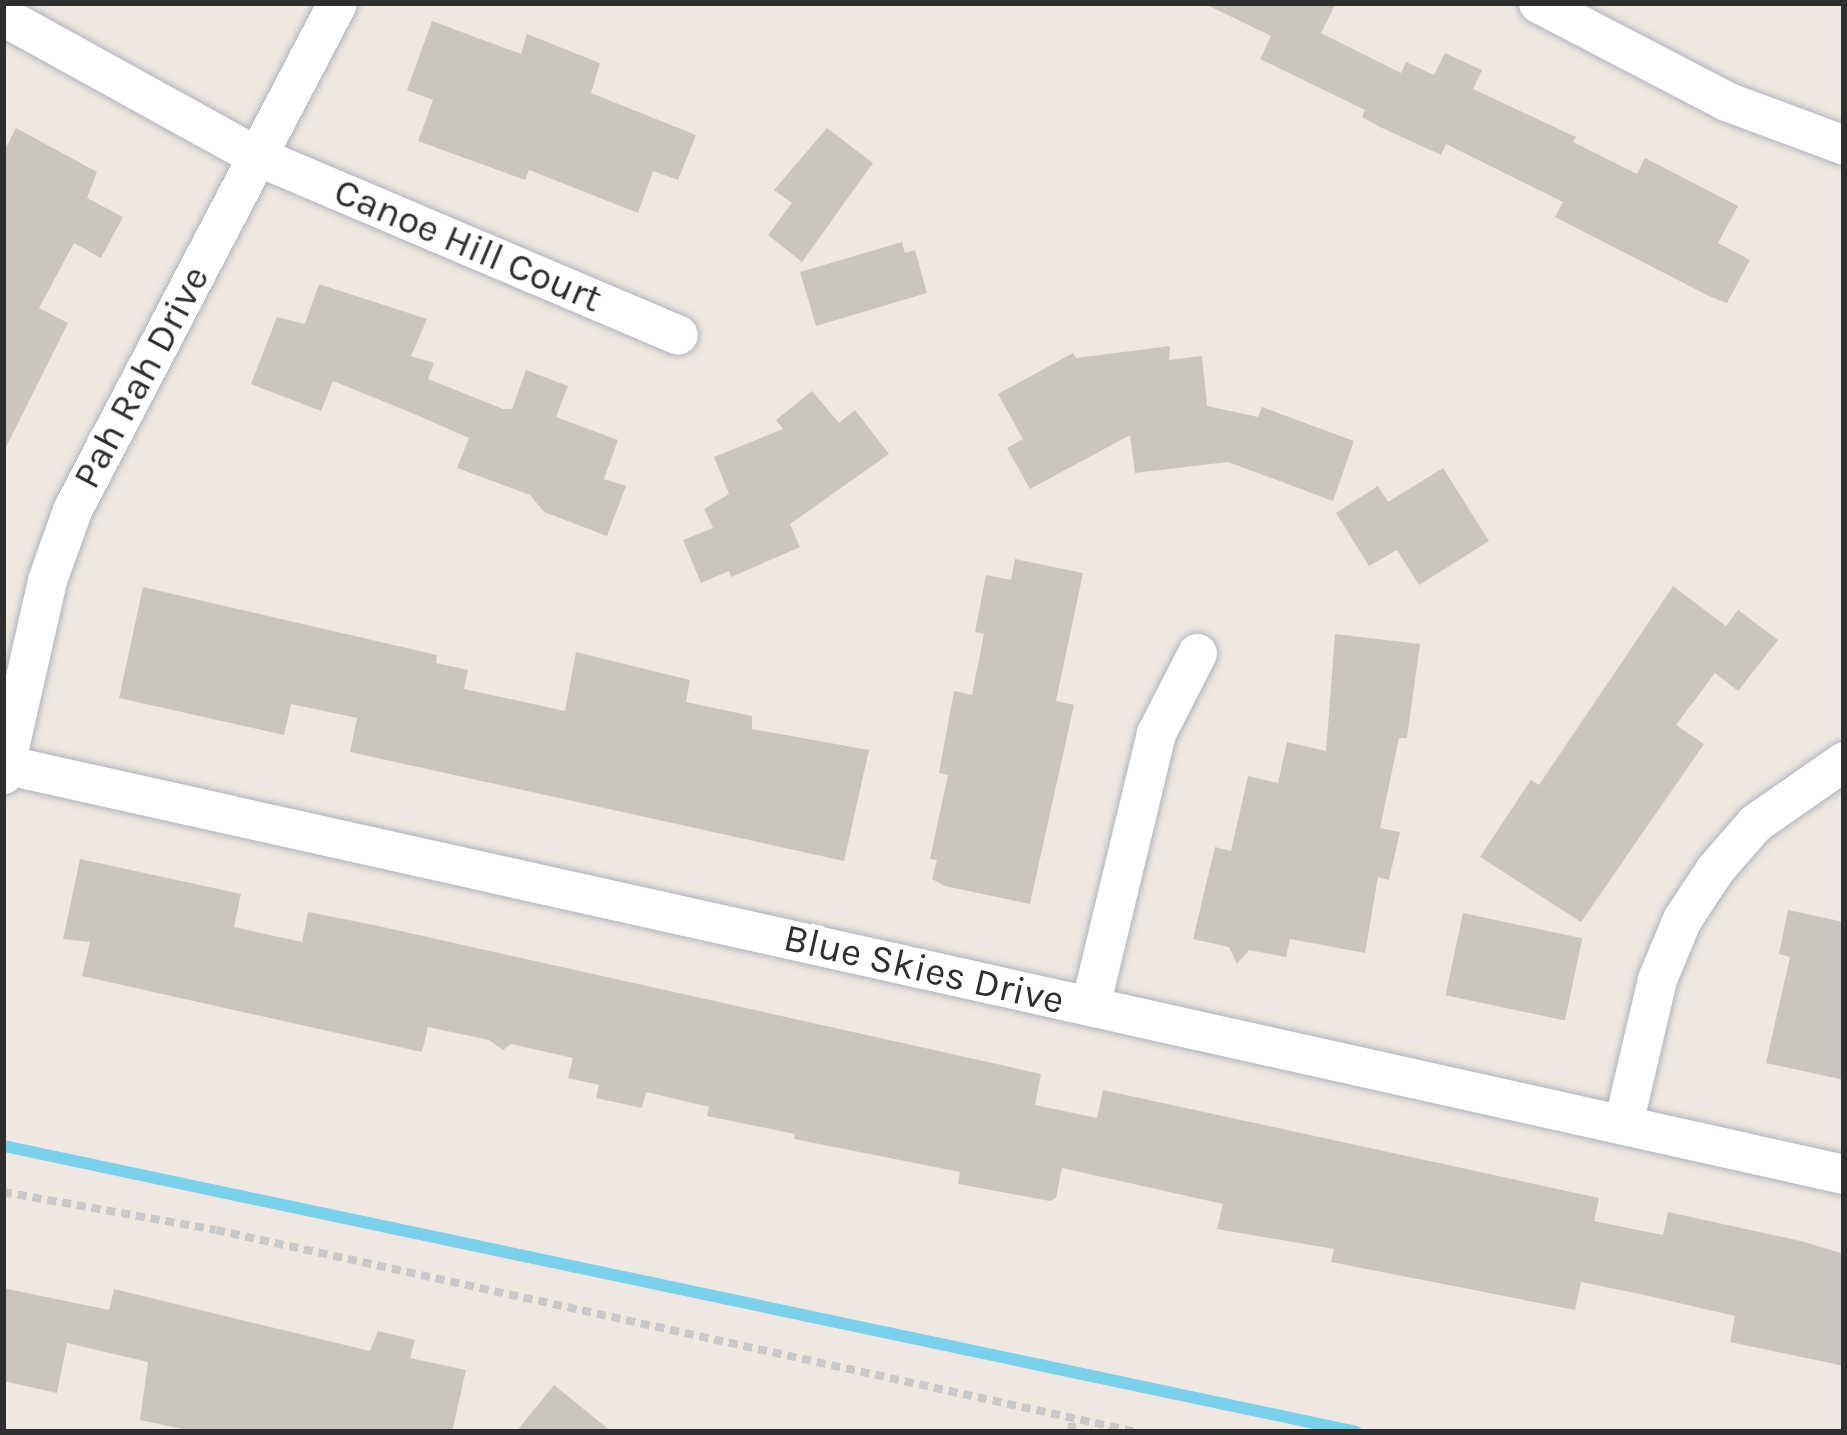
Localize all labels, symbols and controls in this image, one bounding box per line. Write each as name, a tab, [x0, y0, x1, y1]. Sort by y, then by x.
street label: Canoe Hill Court	[327, 168, 609, 322]
street label: Pah Rah Drive	[63, 258, 219, 496]
street label: Blue Skies Drive	[779, 914, 1069, 1024]

